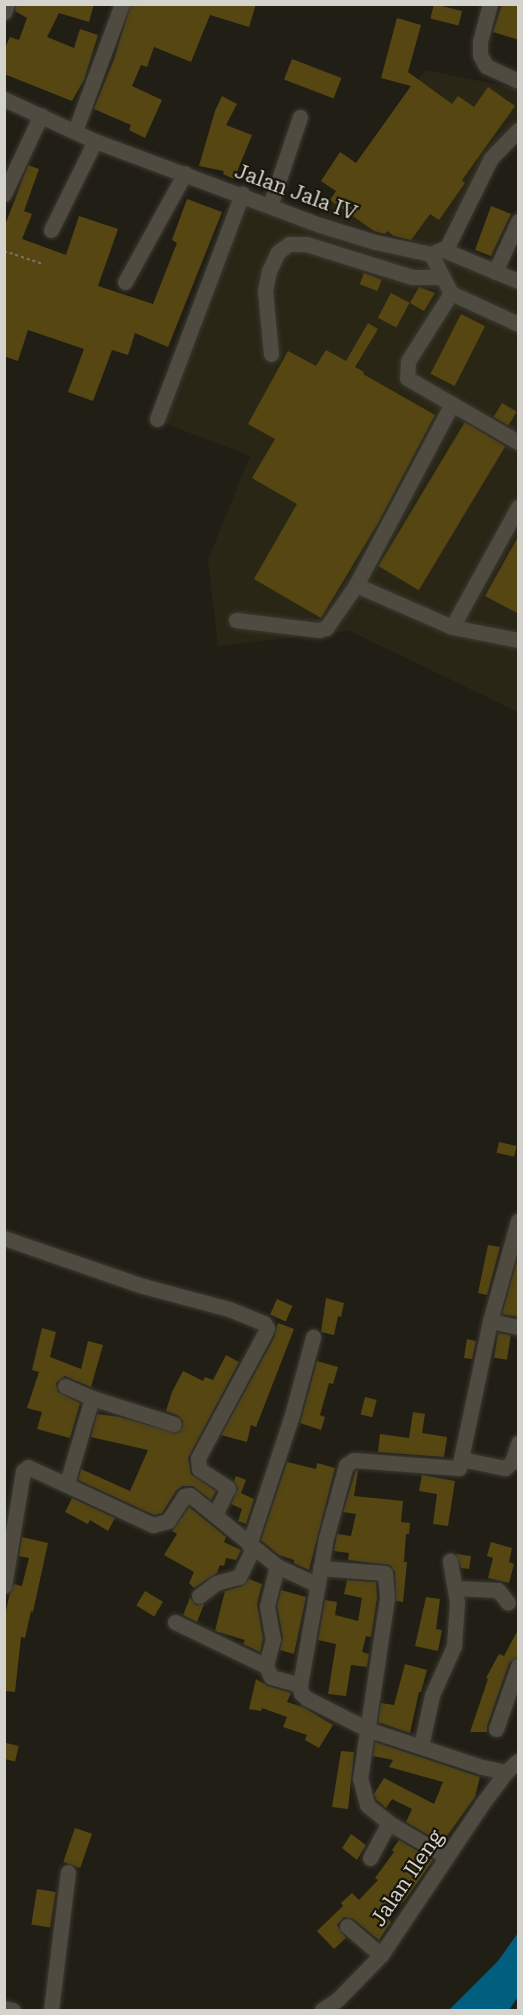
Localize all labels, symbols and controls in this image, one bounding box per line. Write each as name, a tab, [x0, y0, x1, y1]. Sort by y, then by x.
street label: Jalan Jala IV	[232, 158, 360, 226]
street label: Jalan Ileng	[366, 1825, 448, 1931]

